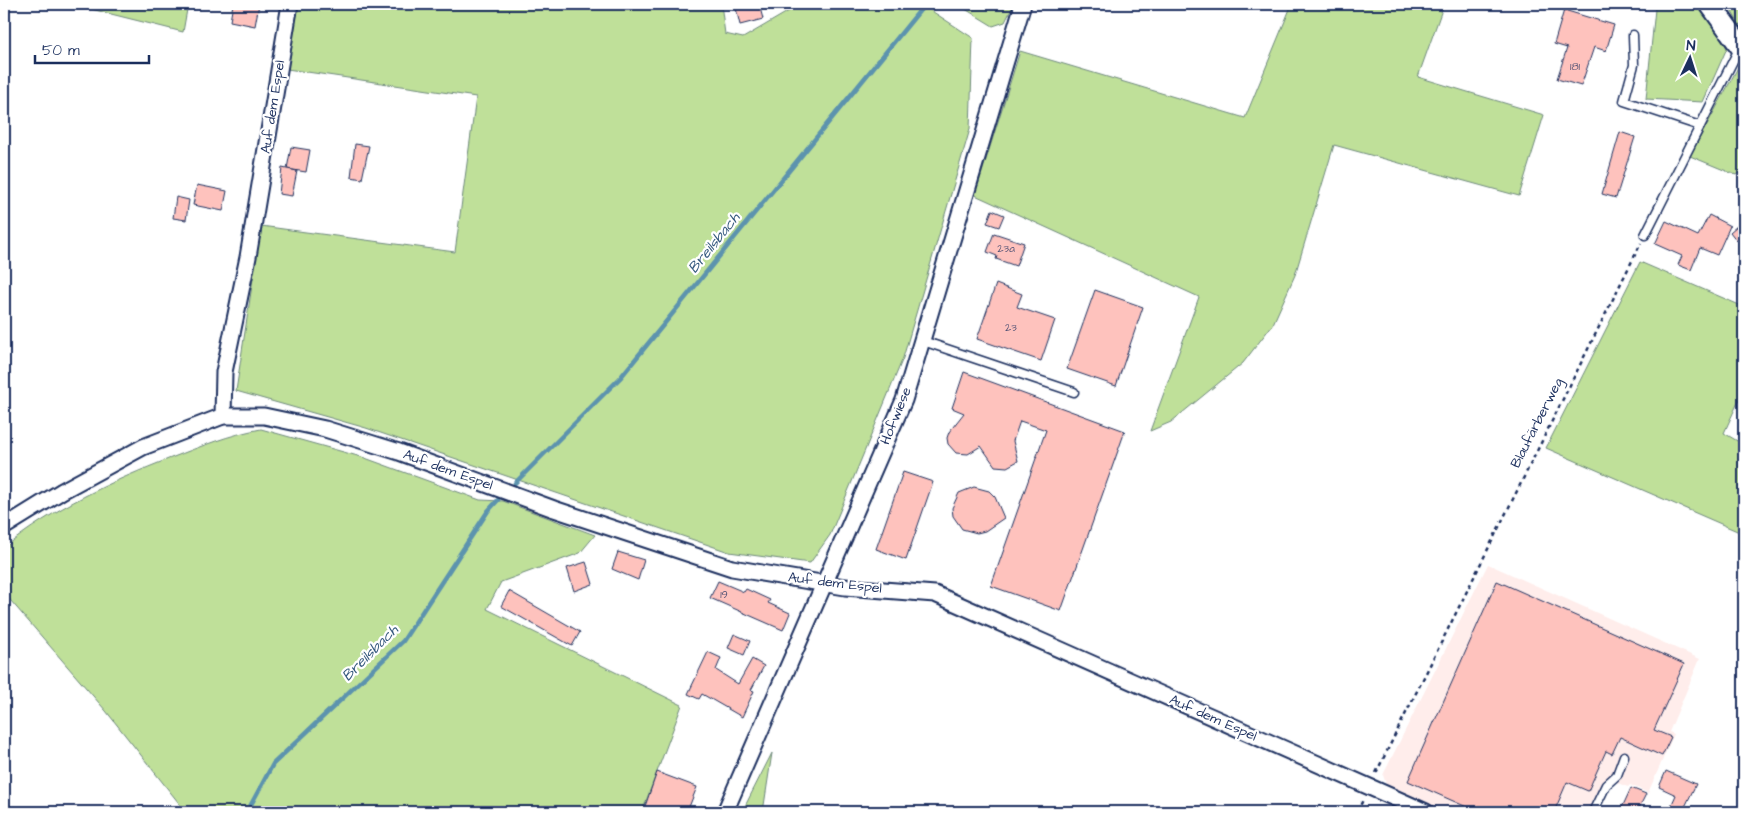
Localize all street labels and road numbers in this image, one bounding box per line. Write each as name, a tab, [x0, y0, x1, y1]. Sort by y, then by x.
street label: Auf dem Espel	[256, 59, 290, 155]
street label: Blaufärberweg	[1506, 374, 1568, 472]
street label: Hofwiese	[875, 384, 917, 448]
street label: Auf dem Espel	[400, 445, 496, 495]
street label: Auf dem Espel	[787, 567, 883, 599]
street label: Auf dem Espel	[1166, 690, 1260, 746]

